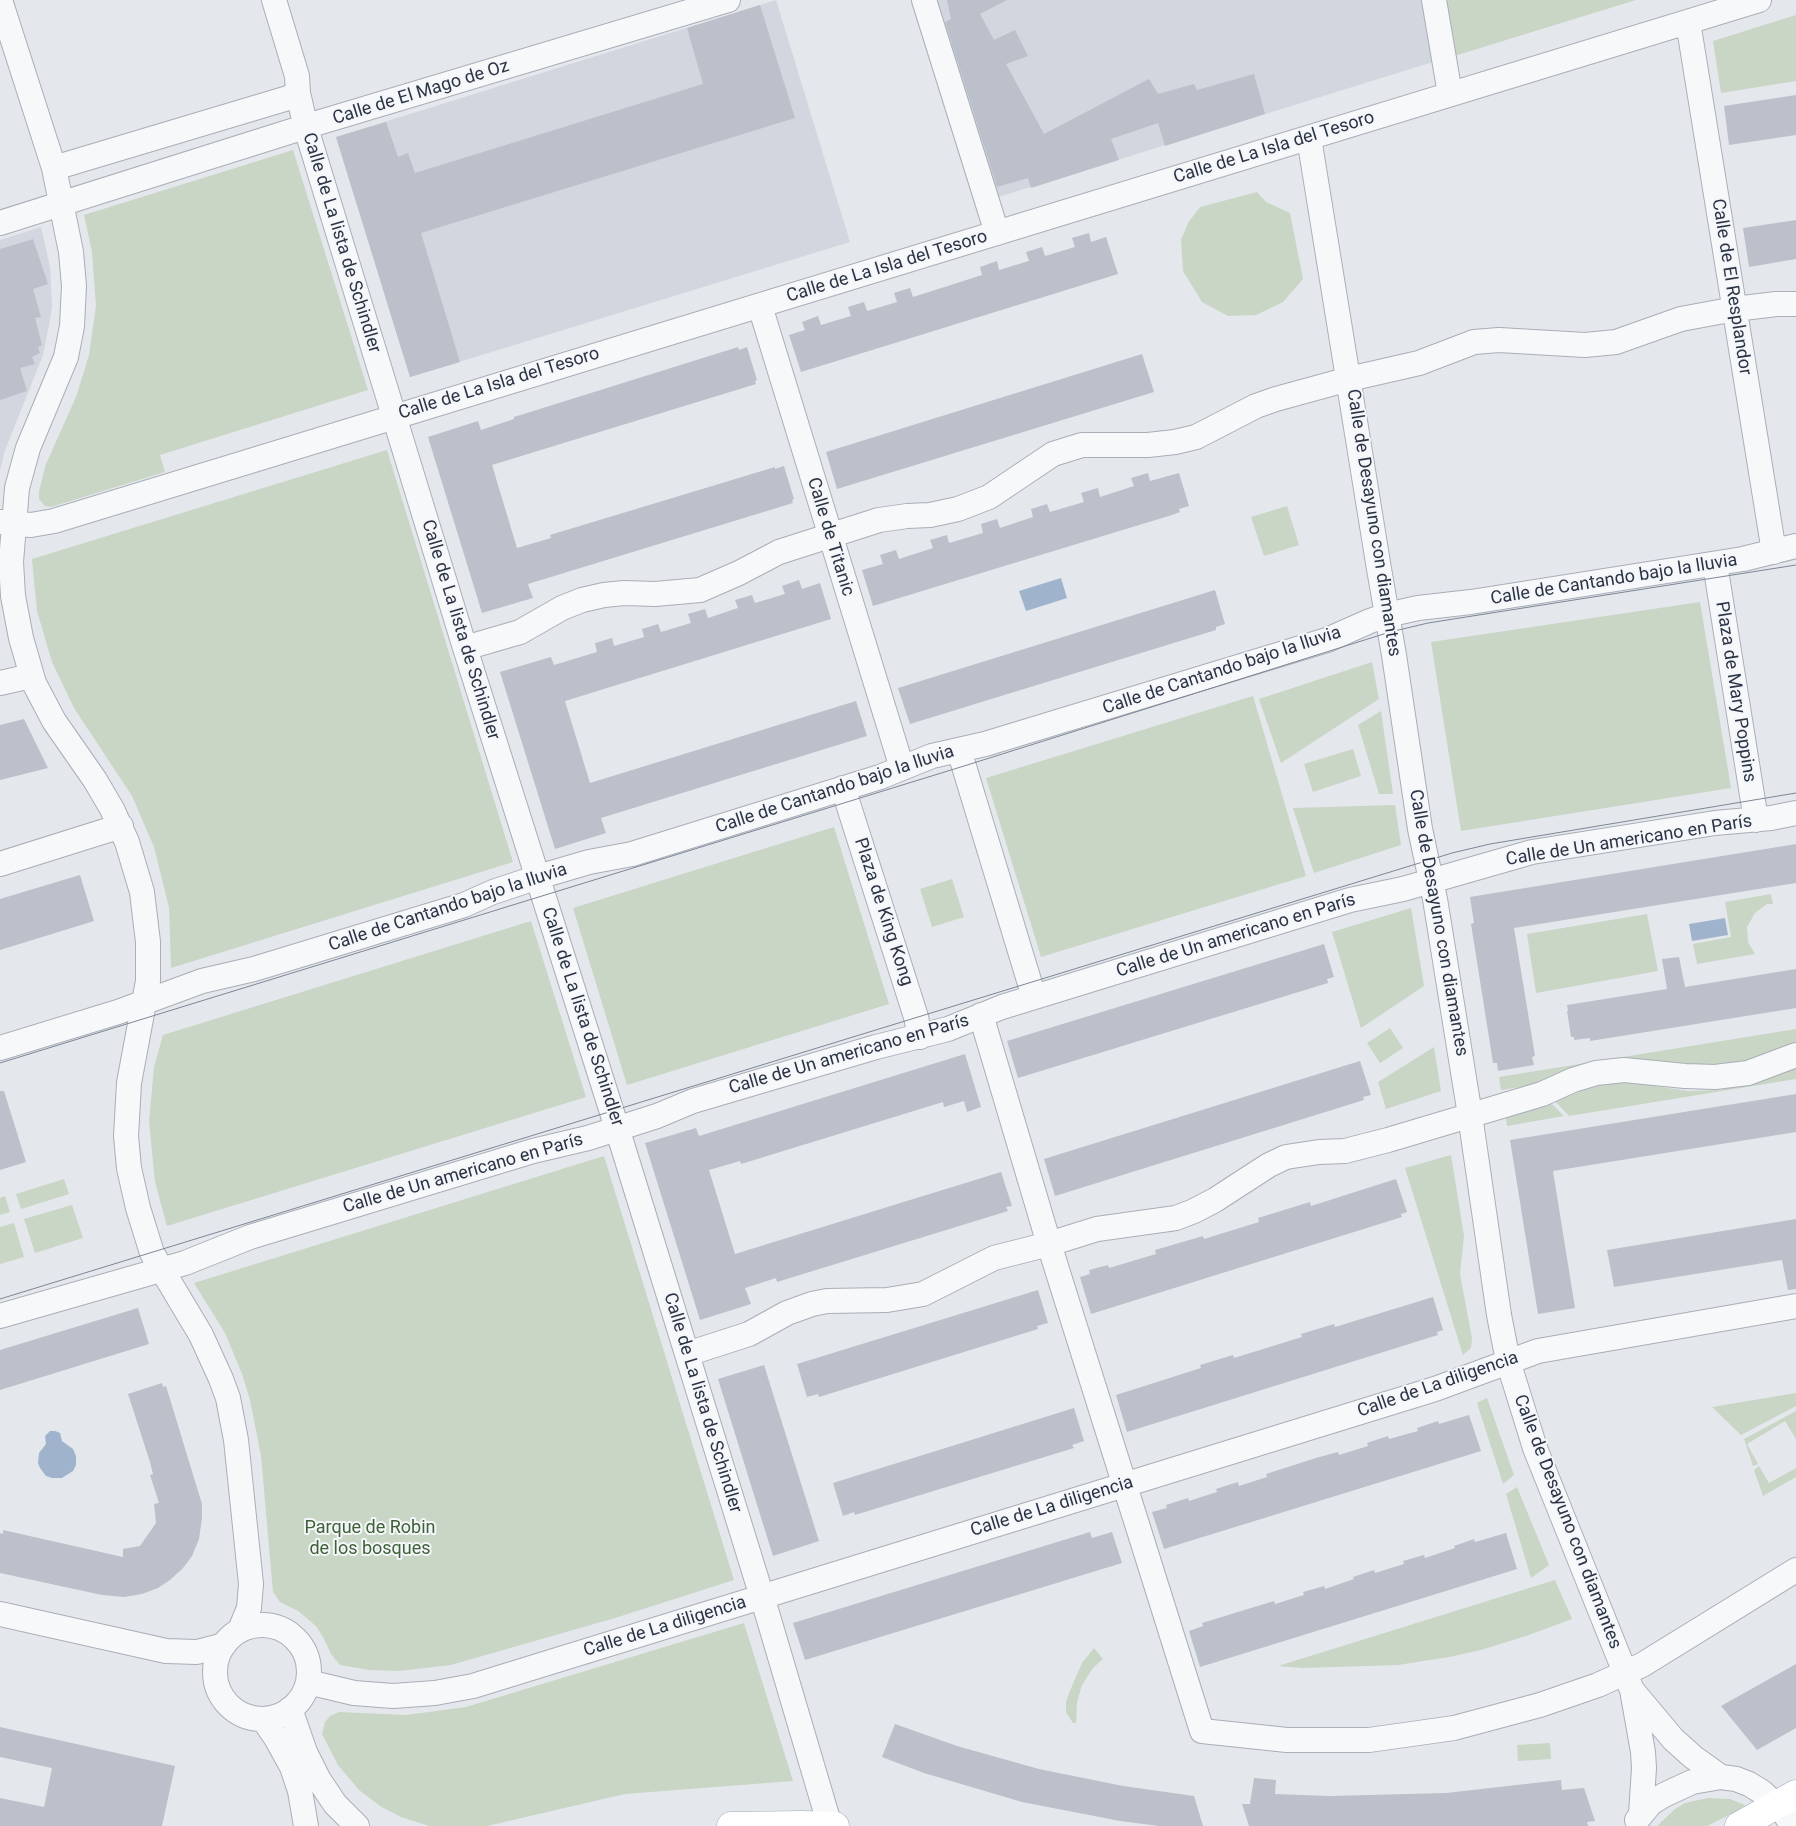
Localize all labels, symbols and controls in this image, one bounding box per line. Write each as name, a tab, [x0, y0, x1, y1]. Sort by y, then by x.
street label: Calle de El Mago de Oz	[330, 56, 512, 130]
street label: Calle de La Isla del Tesoro	[1171, 107, 1377, 189]
street label: Calle de La lista de Schindler	[297, 130, 385, 356]
street label: Calle de El Resplandor	[1706, 197, 1756, 377]
street label: Calle de La Isla del Tesoro	[784, 226, 990, 308]
street label: Calle de La Isla del Tesoro	[396, 343, 602, 425]
street label: Calle de Desayuno con diamantes	[1341, 388, 1405, 658]
street label: Calle de Titanic	[802, 475, 858, 599]
street label: Calle de La lista de Schindler	[416, 517, 504, 743]
street label: Calle de Cantando bajo la lluvia	[1489, 550, 1739, 610]
street label: Plaza de Mary Poppins	[1710, 600, 1760, 784]
street label: Calle de Cantando bajo la lluvia	[1100, 622, 1344, 720]
street label: Calle de Cantando bajo la lluvia	[713, 741, 957, 839]
street label: Calle de Desayuno con diamantes	[1404, 788, 1472, 1058]
street label: Calle de Un americano en París	[1504, 811, 1754, 871]
street label: Plaza de King Kong	[849, 835, 917, 989]
street label: Calle de Cantando bajo la lluvia	[326, 859, 570, 957]
street label: Calle de Un americano en París	[1114, 889, 1358, 983]
street label: Calle de La lista de Schindler	[536, 905, 628, 1129]
street label: Calle de Un americano en París	[726, 1010, 972, 1100]
street label: Calle de Un americano en París	[340, 1129, 586, 1219]
street label: Calle de La lista de Schindler	[658, 1290, 746, 1516]
street label: Calle de La diligencia	[1355, 1347, 1521, 1423]
street label: Calle de Desayuno con diamantes	[1508, 1392, 1626, 1652]
street label: Calle de La diligencia	[968, 1472, 1136, 1542]
park label: Parque de Robin de los bosques	[304, 1517, 436, 1560]
street label: Calle de La diligencia	[581, 1592, 749, 1662]

